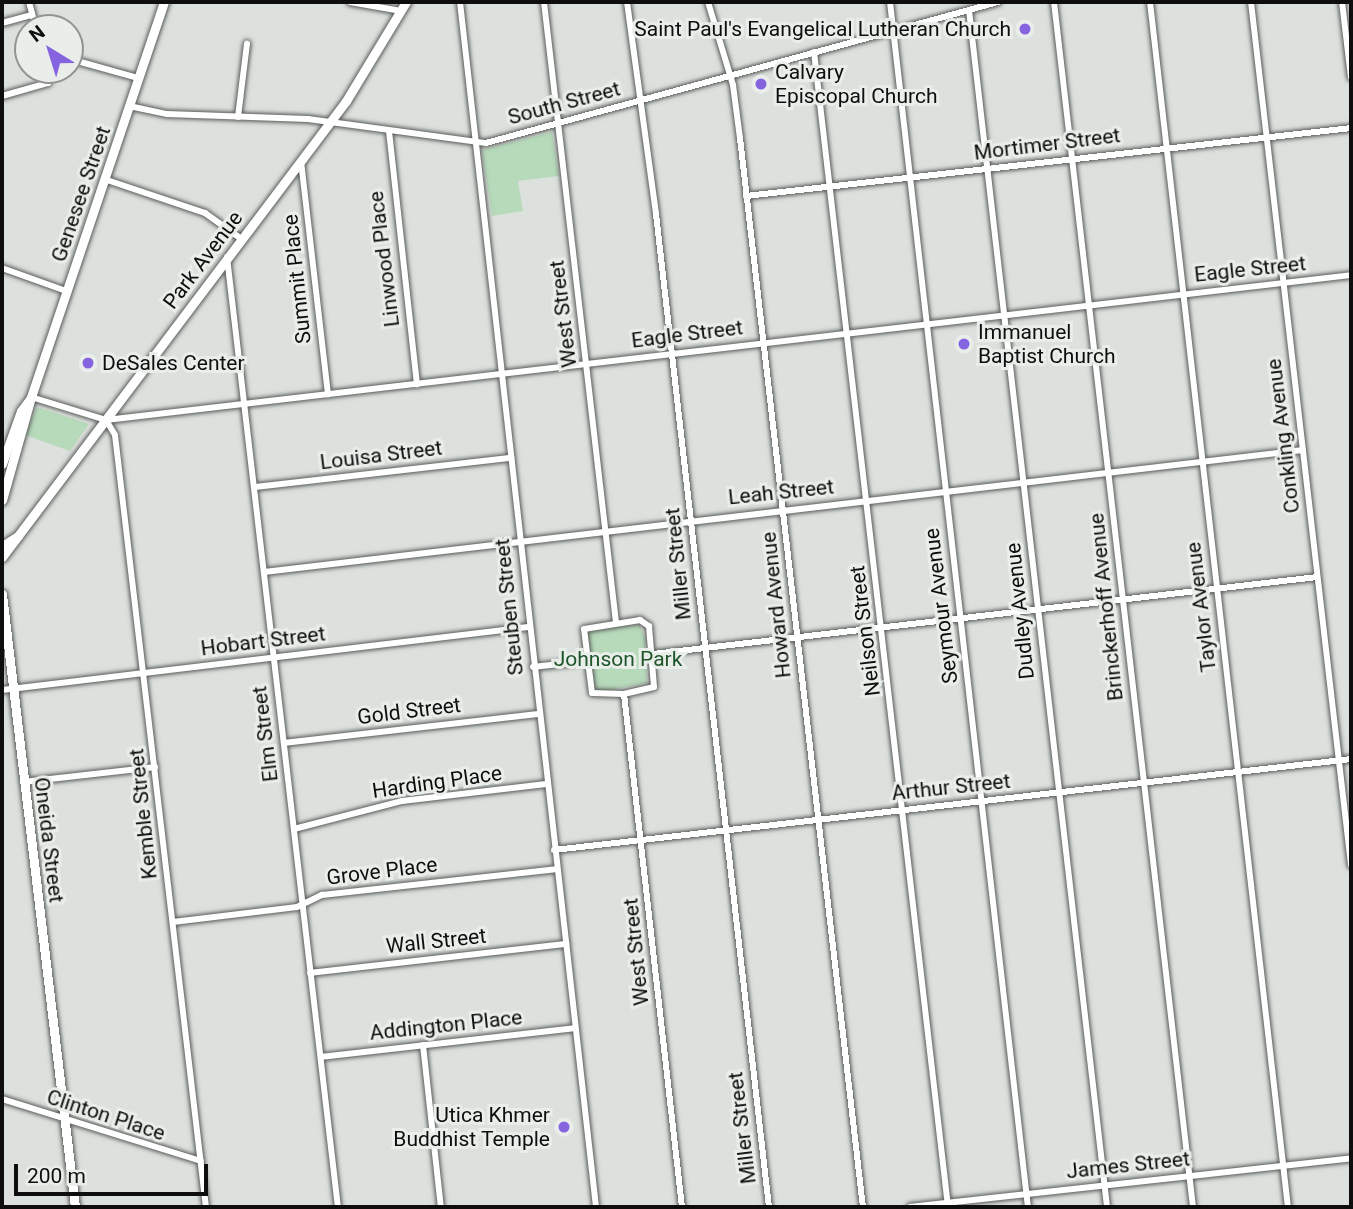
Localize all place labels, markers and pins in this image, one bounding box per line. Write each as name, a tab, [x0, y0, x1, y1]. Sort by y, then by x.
place label: Saint Paul's Evangelical Lutheran Church	[634, 16, 1011, 42]
marker: Saint Paul's Evangelical Lutheran Church	[1017, 21, 1033, 37]
place label: Calvary Episcopal Church	[775, 59, 937, 109]
marker: Calvary Episcopal Church	[753, 76, 769, 92]
place label: Immanuel Baptist Church	[978, 319, 1115, 369]
marker: Immanuel Baptist Church	[956, 336, 972, 352]
place label: DeSales Center	[102, 350, 245, 376]
marker: DeSales Center	[80, 355, 96, 371]
place label: Utica Khmer Buddhist Temple	[393, 1102, 550, 1152]
marker: Utica Khmer Buddhist Temple	[556, 1119, 572, 1135]

